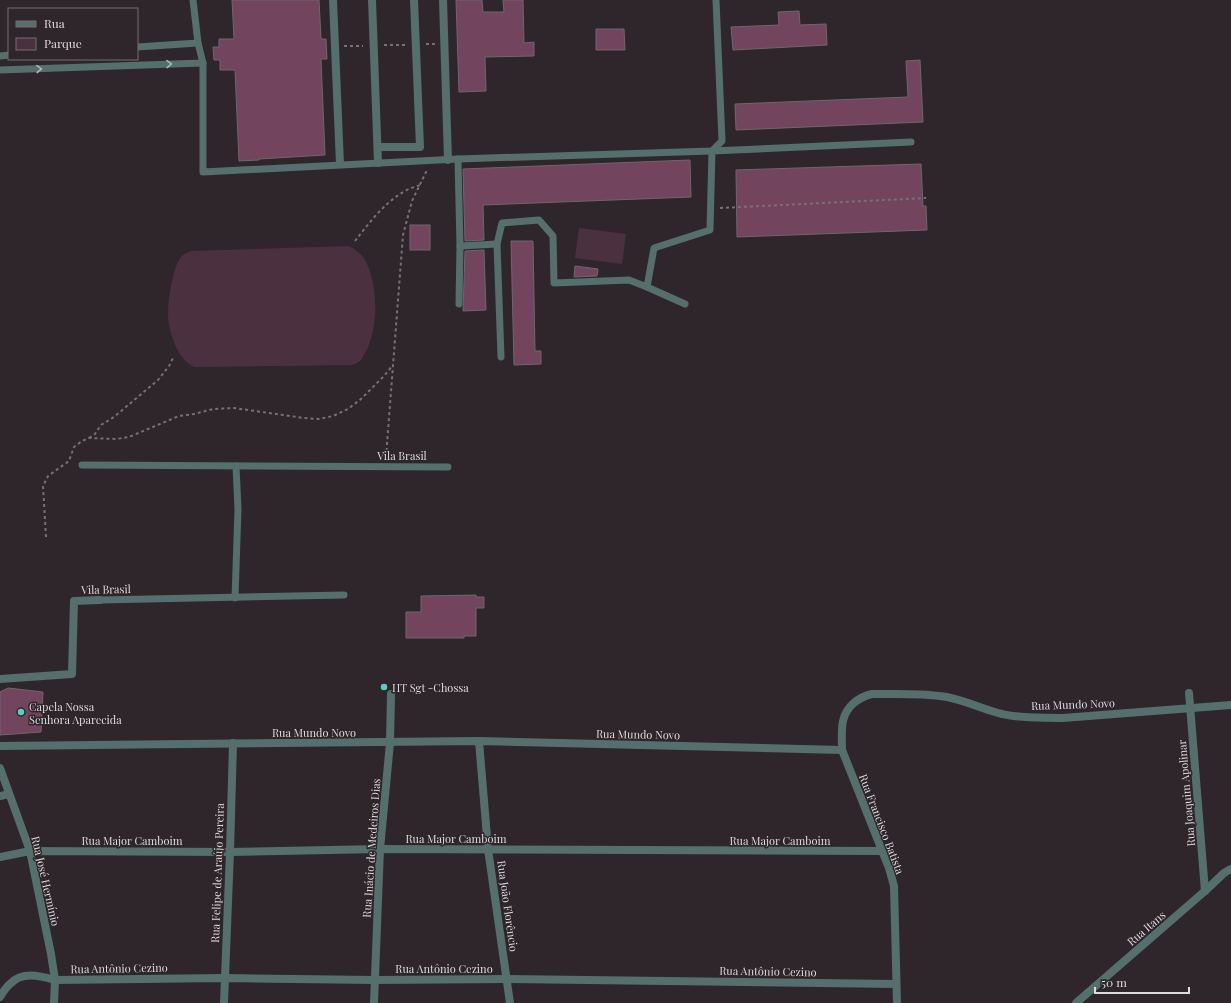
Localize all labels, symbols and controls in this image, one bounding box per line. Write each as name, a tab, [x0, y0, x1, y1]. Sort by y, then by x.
legend	[8, 8, 138, 60]
text: Rua	[44, 15, 65, 31]
text: Parque	[44, 35, 82, 51]
one-way arrow	[166, 60, 172, 68]
one-way arrow	[36, 65, 42, 73]
street label: Vila Brasil	[376, 448, 427, 463]
street label: Vila Brasil	[80, 581, 131, 597]
place label: HT Sgt -Chossa	[392, 680, 469, 695]
marker: HT Sgt -Chossa	[379, 682, 389, 692]
street label: Rua Mundo Novo	[1031, 695, 1115, 713]
place label: Capela Nossa Senhora Aparecida	[29, 699, 122, 727]
marker: Capela Nossa Senhora Aparecida	[16, 707, 26, 717]
street label: Rua Mundo Novo	[272, 725, 356, 740]
street label: Rua Mundo Novo	[596, 726, 680, 742]
street label: Rua Joaquim Apolinar	[1174, 739, 1198, 847]
street label: Rua Francisco Batista	[856, 772, 908, 877]
street label: Rua Inácio de Medeiros Dias	[359, 778, 383, 918]
street label: Rua Felipe de Araújo Pereira	[207, 802, 227, 943]
street label: Rua Major Camboim	[405, 831, 507, 846]
street label: Rua Major Camboim	[81, 833, 183, 848]
street label: Rua Major Camboim	[729, 833, 831, 848]
street label: Rua José Hermínio	[28, 835, 64, 927]
street label: Rua João Florêncio	[494, 859, 522, 953]
street label: Rua Itans	[1124, 907, 1168, 949]
street label: Rua Antônio Cezino	[70, 960, 168, 976]
street label: Rua Antônio Cezino	[395, 961, 493, 976]
street label: Rua Antônio Cezino	[719, 963, 817, 979]
scale bar	[1095, 969, 1189, 995]
text: 50 m	[1101, 974, 1127, 990]

